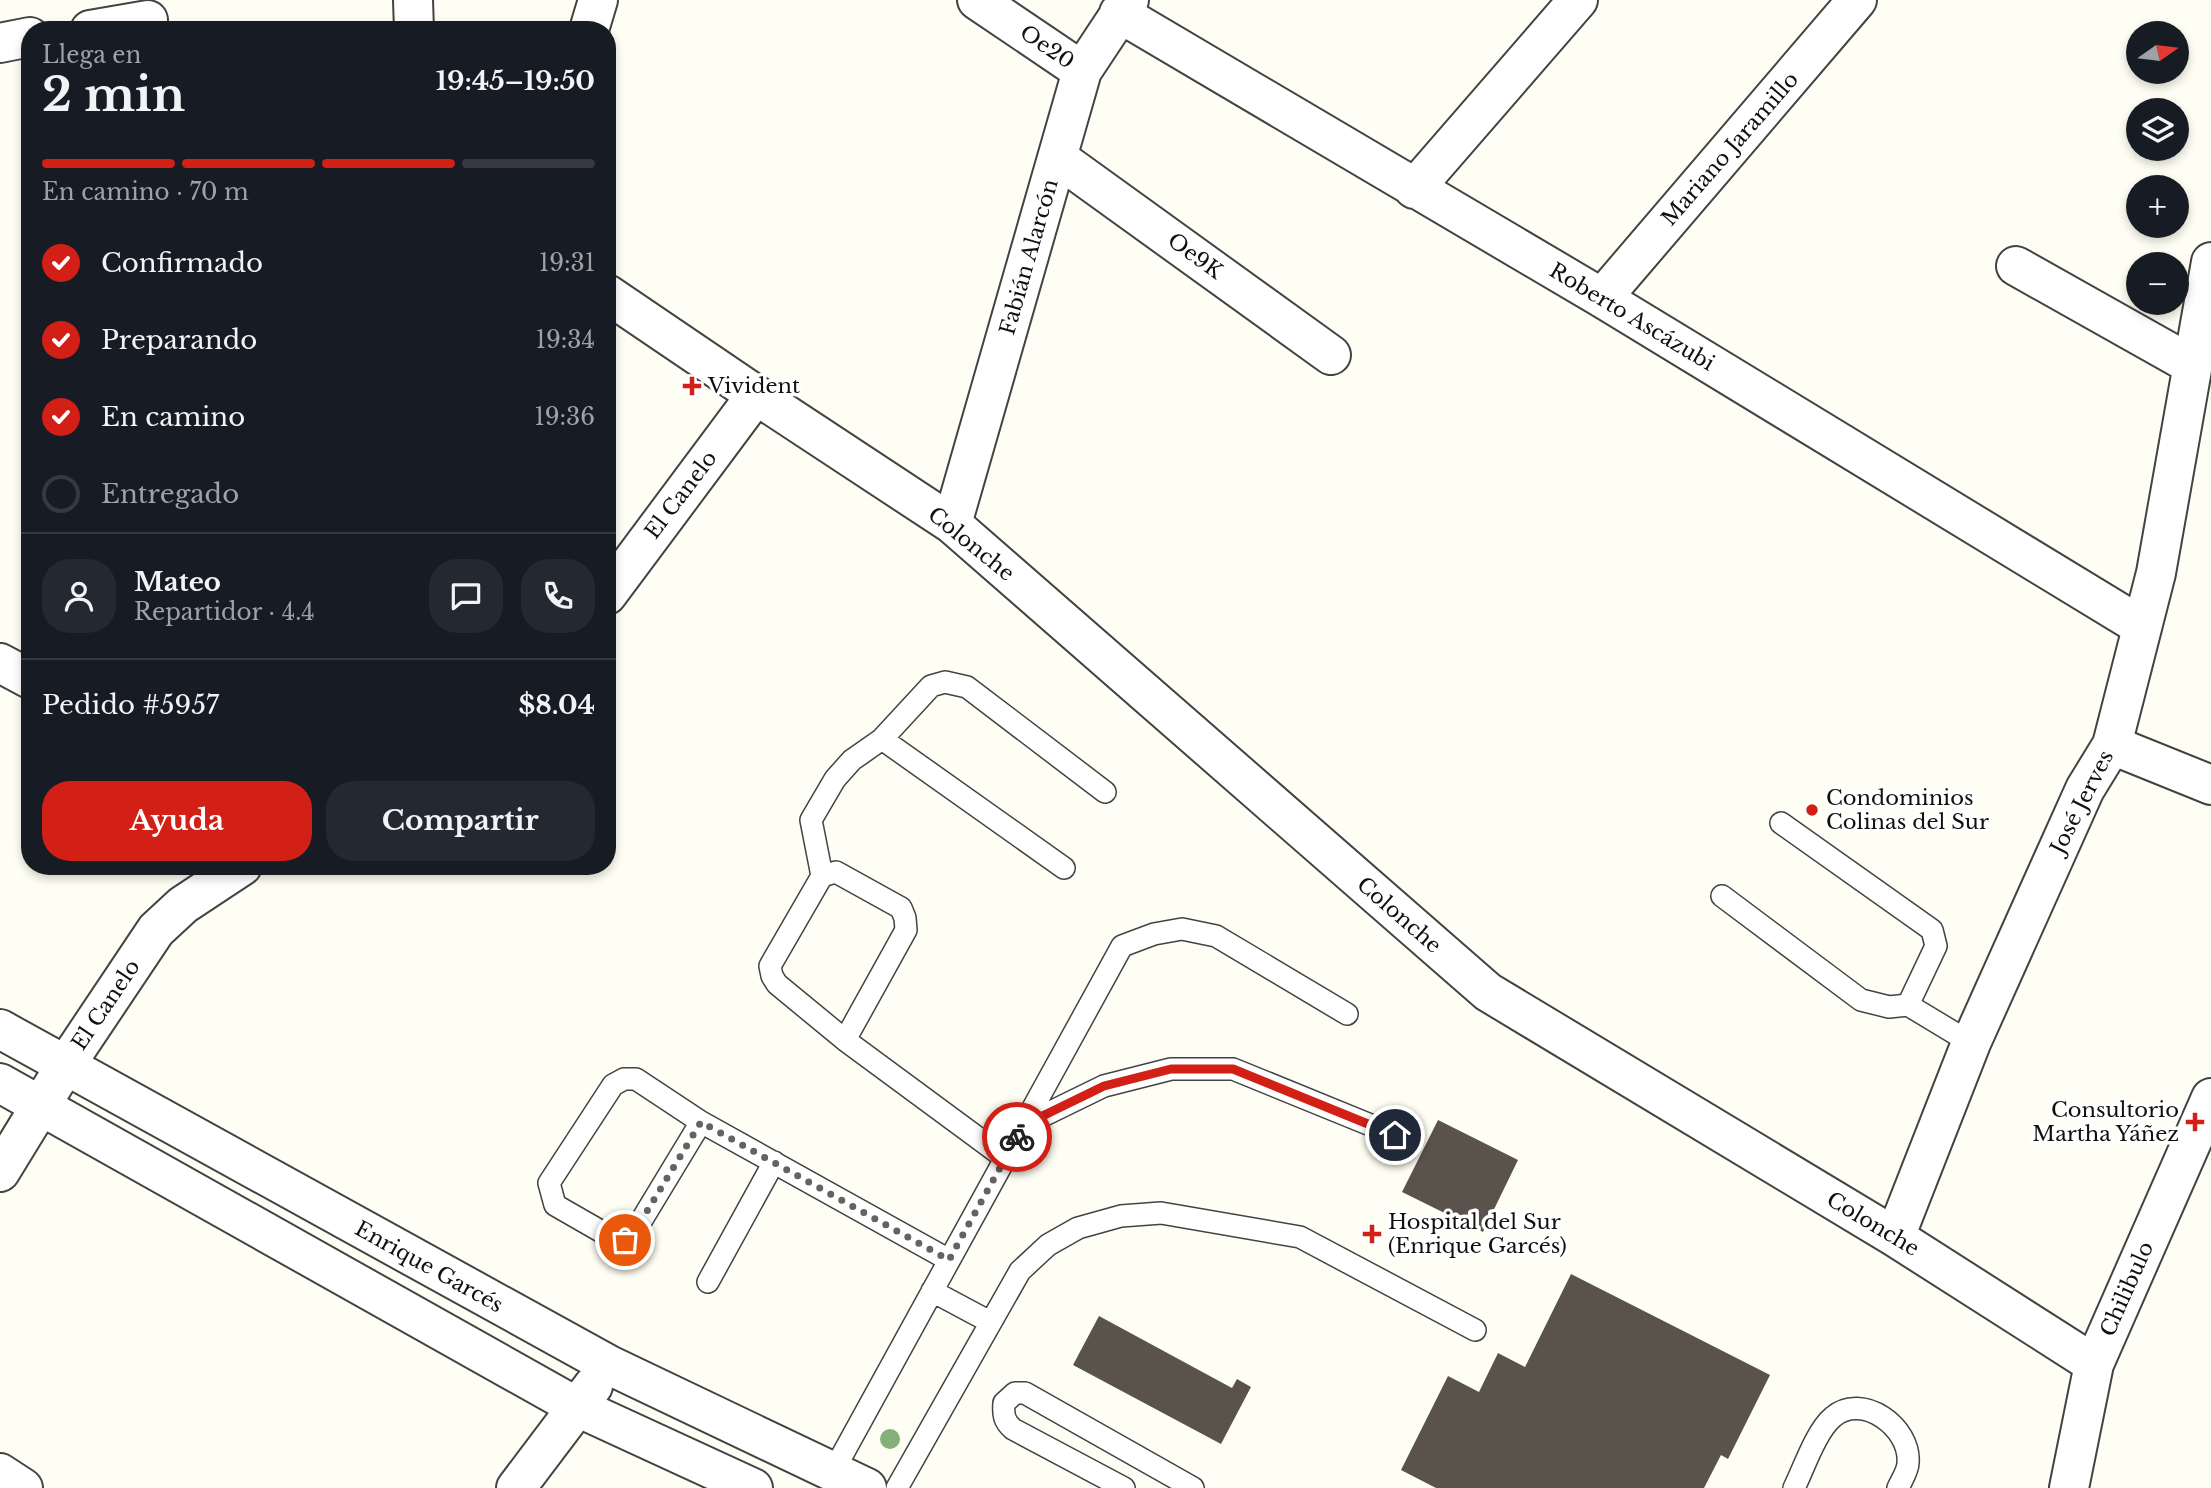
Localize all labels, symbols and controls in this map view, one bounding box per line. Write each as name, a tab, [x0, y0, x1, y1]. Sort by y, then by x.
street label: Oe20	[1015, 19, 1079, 75]
north arrow	[2126, 21, 2189, 84]
map controls	[2126, 21, 2189, 315]
text: Llega en	[42, 41, 141, 69]
text: 19:45–19:50	[436, 65, 595, 97]
text: 2 min	[42, 66, 185, 123]
street label: Mariano Jaramillo	[1656, 67, 1804, 231]
button: layers	[2126, 98, 2189, 161]
button: +	[2126, 175, 2189, 238]
street label: Fabián Alarcón	[994, 176, 1064, 338]
text: En camino · 70 m	[42, 178, 249, 206]
street label: Oe9K	[1162, 227, 1228, 285]
icon: check	[42, 244, 80, 282]
text: Confirmado	[101, 247, 263, 279]
text: 19:31	[539, 249, 595, 277]
button: −	[2126, 252, 2189, 315]
street label: Roberto Ascázubi	[1545, 257, 1719, 377]
icon: check	[42, 321, 80, 359]
text: Preparando	[101, 324, 257, 356]
text: 19:34	[536, 326, 595, 354]
place label: Vivident	[707, 373, 800, 399]
marker: Vivident	[682, 376, 702, 396]
icon: check	[42, 398, 80, 436]
text: En camino	[101, 401, 245, 433]
text: 19:36	[534, 403, 595, 431]
street label: El Canelo	[639, 446, 723, 544]
text: Entregado	[101, 478, 239, 510]
street label: Colonche	[923, 501, 1019, 587]
button: person	[42, 559, 116, 633]
button: chat	[429, 559, 503, 633]
button: phone	[521, 559, 595, 633]
text: Mateo	[134, 566, 221, 598]
text: Repartidor · 4.4	[134, 598, 315, 626]
text: Pedido #5957	[42, 689, 219, 721]
text: $8.04	[519, 689, 595, 721]
street label: José Jerves	[2043, 746, 2119, 861]
button: Ayuda	[42, 781, 312, 861]
button: Compartir	[326, 781, 595, 861]
place label: Condominios Colinas del Sur	[1826, 785, 1989, 835]
marker: Condominios Colinas del Sur	[1804, 802, 1820, 818]
street label: Colonche	[1351, 871, 1447, 959]
street label: El Canelo	[66, 955, 146, 1055]
place label: Consultorio Martha Yáñez	[2032, 1097, 2179, 1147]
courier	[982, 1102, 1052, 1172]
pin	[1365, 1105, 1425, 1165]
marker: Consultorio Martha Yáñez	[2185, 1112, 2205, 1132]
icon: home	[1376, 1116, 1414, 1154]
icon: bike	[998, 1118, 1036, 1156]
street label: Colonche	[1822, 1186, 1924, 1262]
place label: Hospital del Sur (Enrique Garcés)	[1388, 1209, 1567, 1259]
pin	[595, 1210, 655, 1270]
street label: Enrique Garcés	[350, 1216, 508, 1318]
icon: bag	[606, 1221, 644, 1259]
marker: Hospital del Sur (Enrique Garcés)	[1362, 1224, 1382, 1244]
street label: Chilibulo	[2095, 1238, 2159, 1340]

